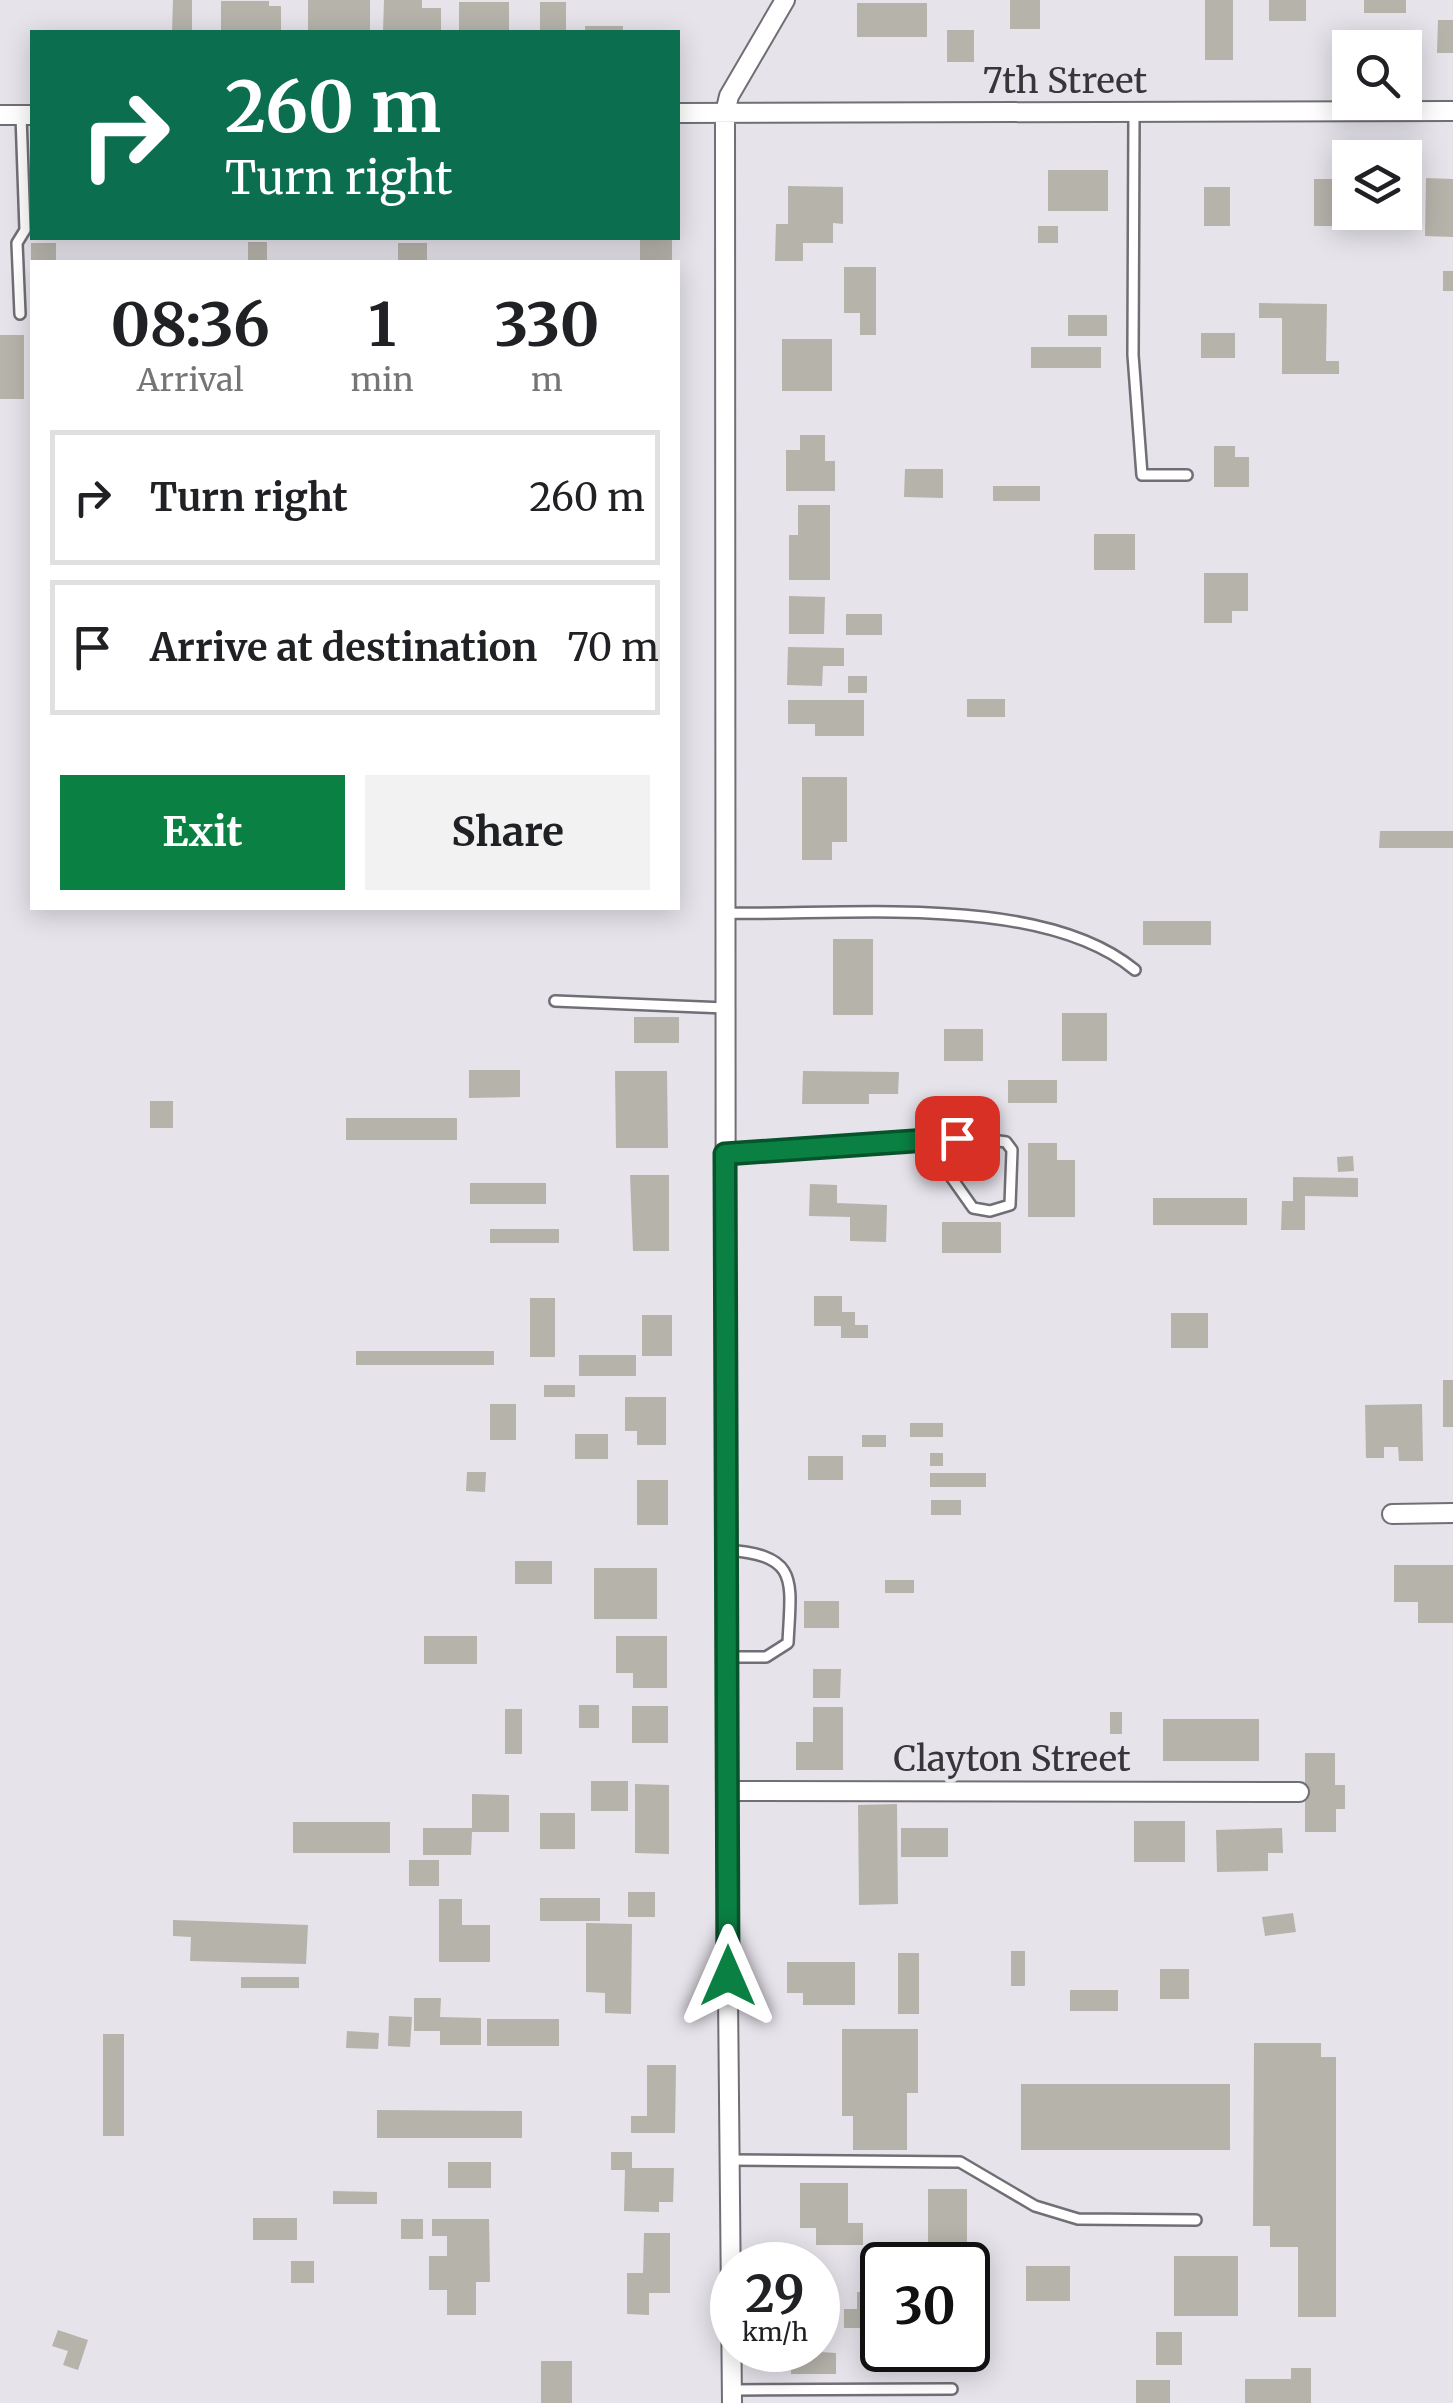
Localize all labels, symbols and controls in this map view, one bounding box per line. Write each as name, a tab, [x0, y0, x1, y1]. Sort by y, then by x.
map controls	[1332, 30, 1422, 230]
button: search	[1332, 30, 1422, 120]
street label: 7th Street	[983, 59, 1148, 103]
text: 260 m	[225, 63, 441, 151]
icon: right	[60, 70, 190, 200]
button: layers	[1332, 140, 1422, 230]
text: Turn right	[225, 150, 453, 206]
text: 08:36	[110, 287, 270, 362]
text: 1	[368, 287, 396, 362]
text: 330	[494, 287, 600, 362]
text: Arrival	[137, 360, 244, 400]
text: min	[350, 360, 414, 400]
text: m	[531, 360, 563, 400]
icon: right	[65, 470, 120, 525]
text: Turn right	[150, 474, 348, 521]
text: 260 m	[529, 474, 645, 521]
icon: arrive	[65, 620, 120, 675]
text: Arrive at destination	[150, 624, 537, 671]
text: 70 m	[567, 624, 659, 671]
button: Exit	[60, 775, 345, 890]
button: Share	[365, 775, 650, 890]
pin	[915, 1096, 1000, 1181]
icon: arrive	[930, 1111, 985, 1166]
street label: Clayton Street	[893, 1737, 1131, 1781]
position arrow	[676, 1924, 780, 2028]
speed limit sign: 30	[860, 2242, 990, 2372]
text: 29	[745, 2263, 805, 2326]
text: km/h	[742, 2316, 808, 2348]

